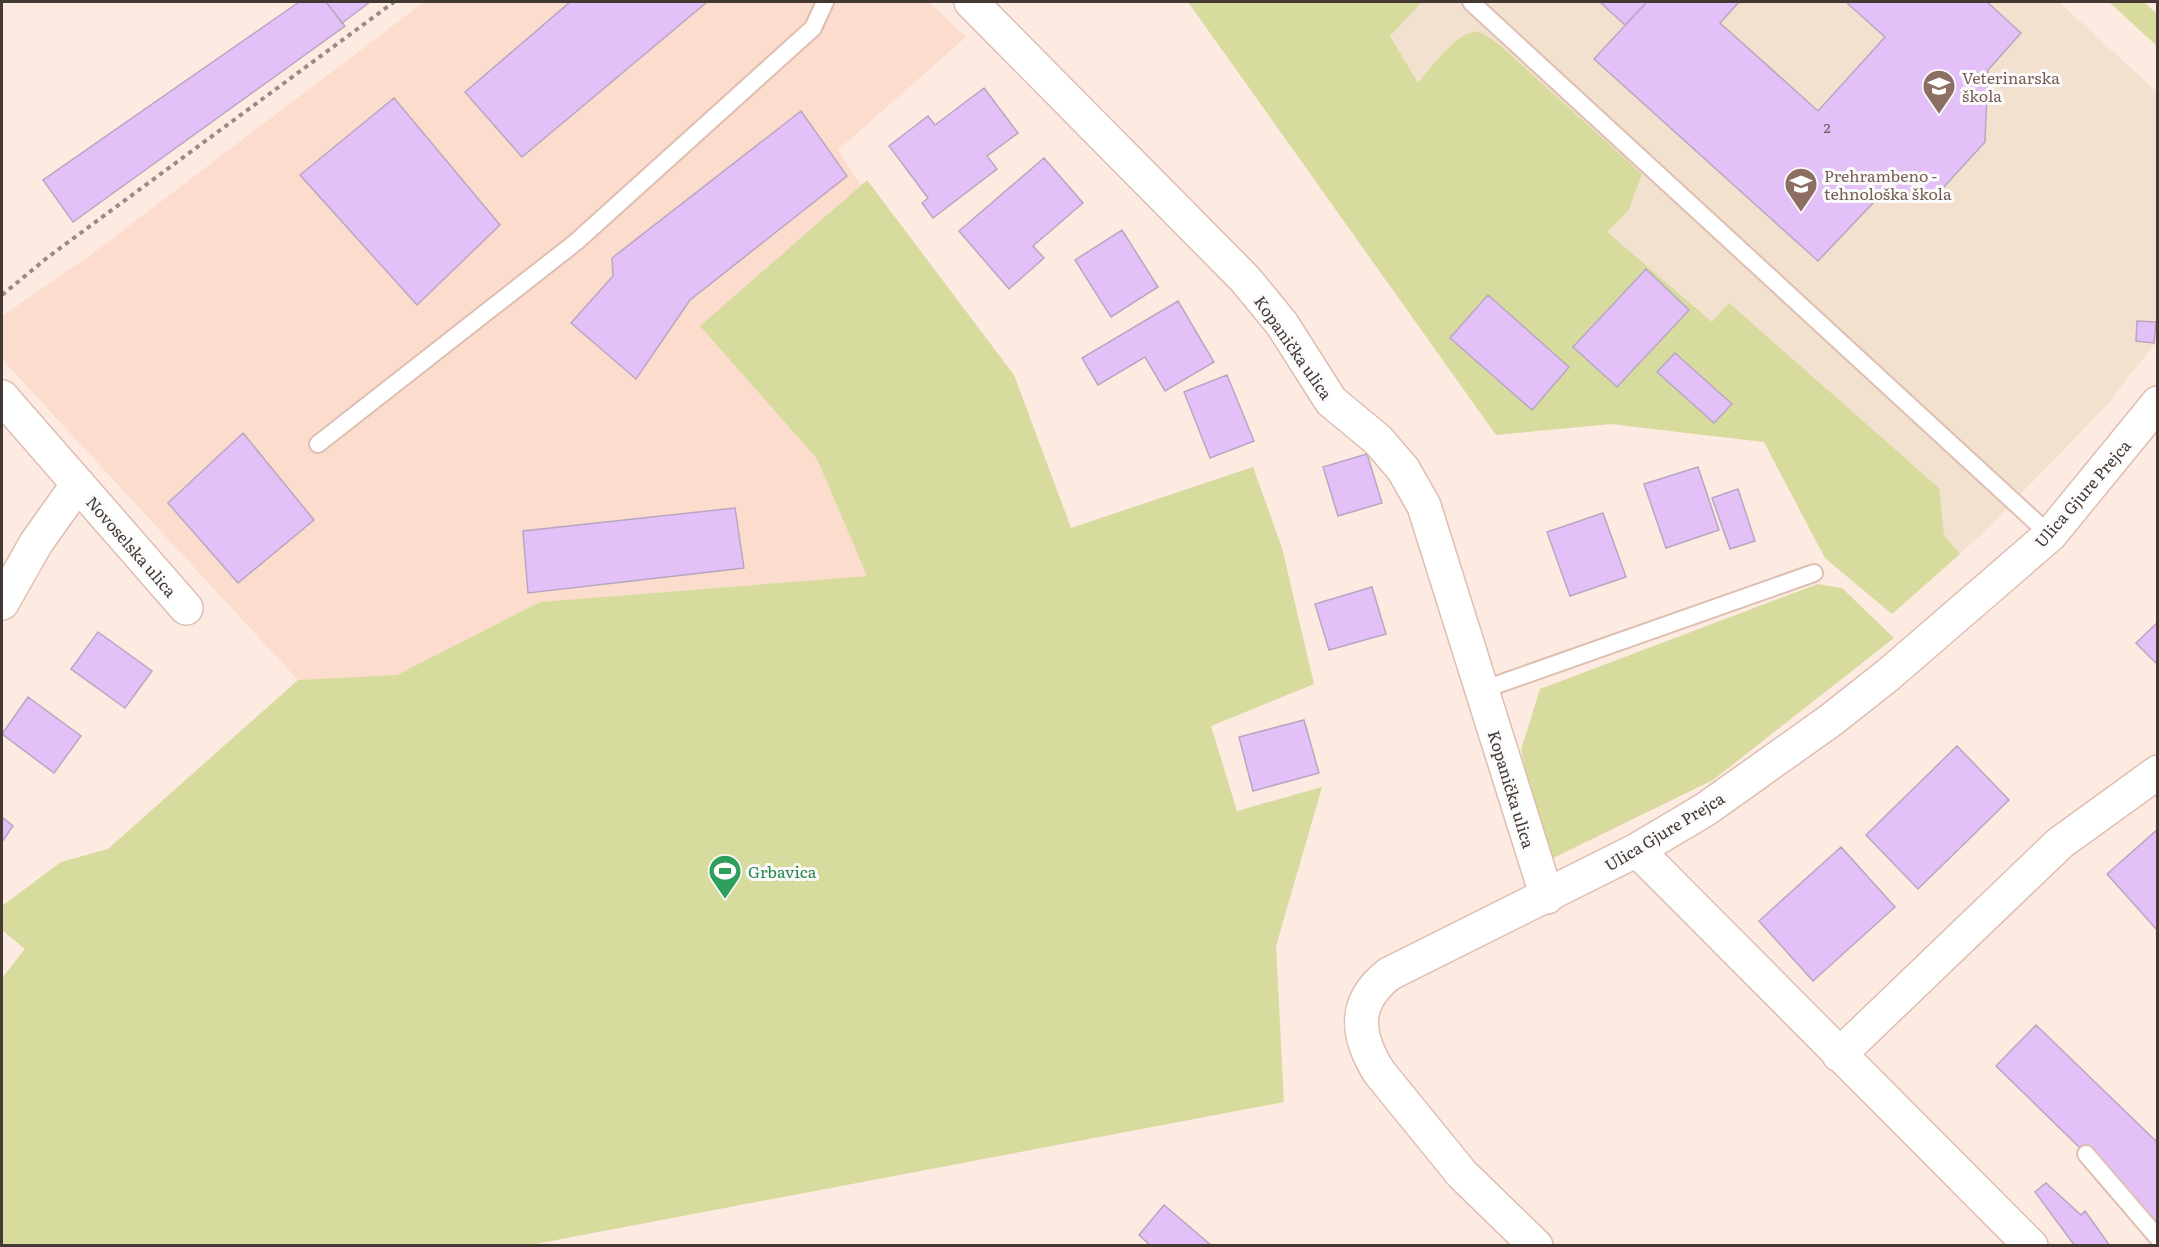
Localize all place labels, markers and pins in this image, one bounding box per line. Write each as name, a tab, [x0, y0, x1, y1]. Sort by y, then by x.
place label: Veterinarska škola	[1962, 65, 2060, 107]
school or university icon: Veterinarska škola	[1921, 68, 1957, 115]
place label: Prehrambeno - tehnološka škola	[1824, 163, 1952, 205]
school or university icon: Prehrambeno - tehnološka škola	[1783, 166, 1819, 213]
sports icon: Grbavica	[707, 853, 743, 900]
place label: Grbavica	[748, 859, 817, 883]

